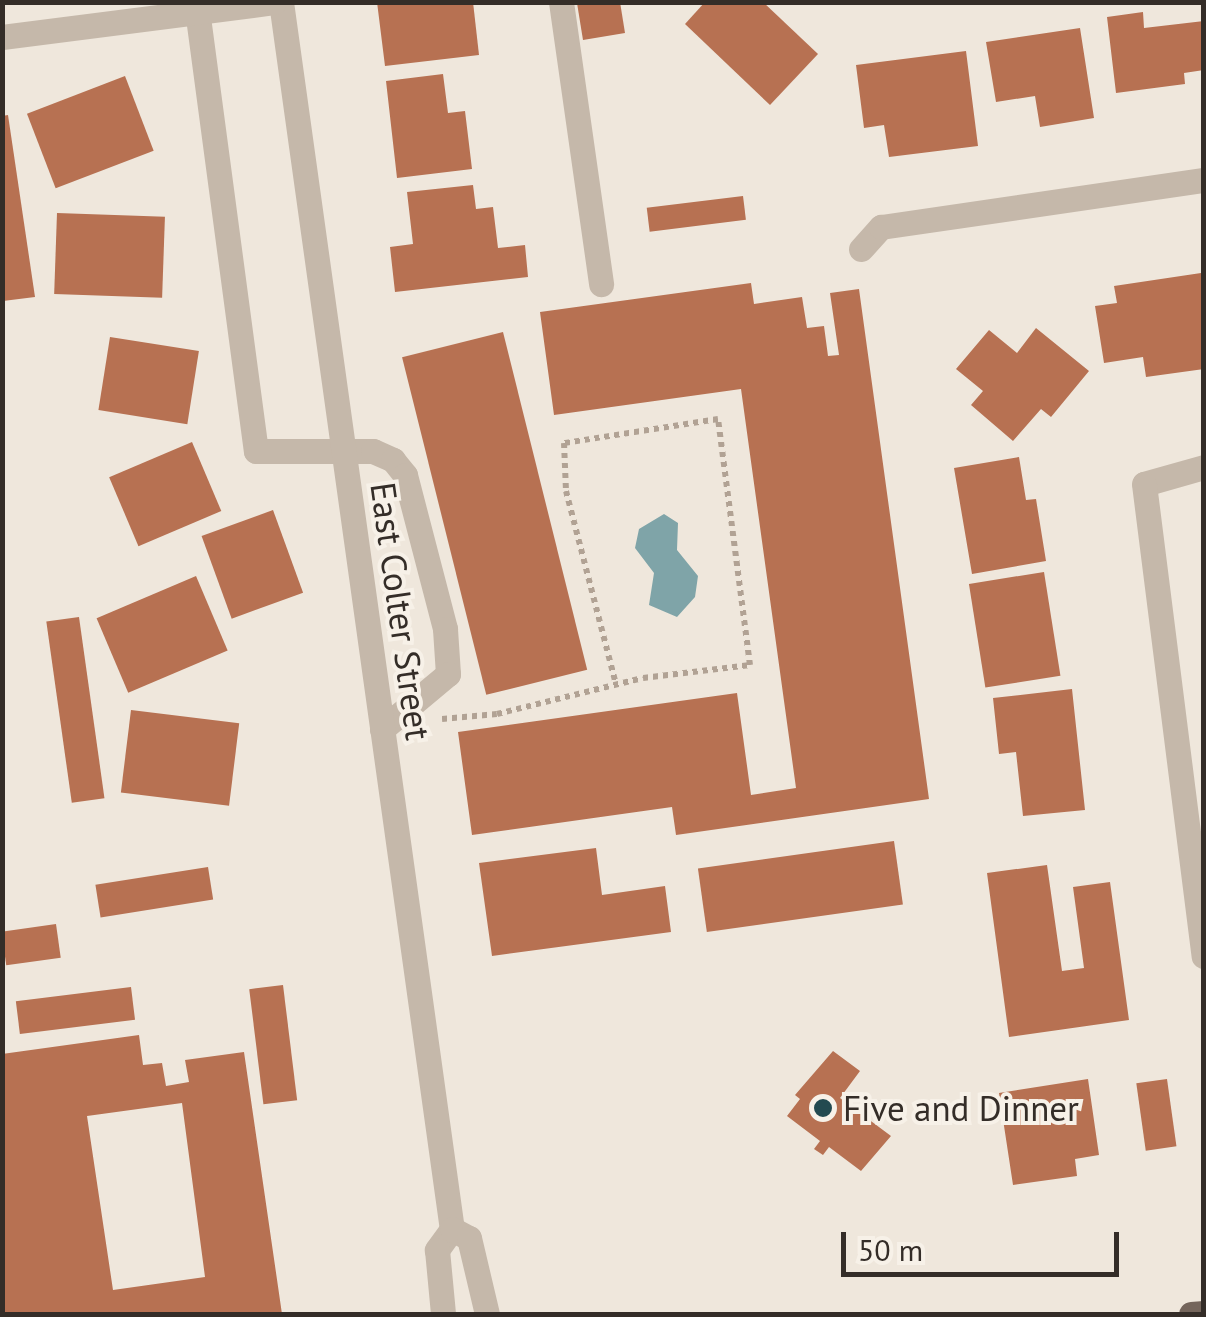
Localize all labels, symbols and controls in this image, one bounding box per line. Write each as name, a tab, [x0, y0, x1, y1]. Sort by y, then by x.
street label: East Colter Street	[362, 479, 440, 743]
place label: Five and Dinner	[843, 1087, 1079, 1129]
marker: Five and Dinner	[812, 1097, 834, 1119]
scale bar	[846, 1212, 1124, 1274]
text: 50 m	[858, 1230, 923, 1269]

